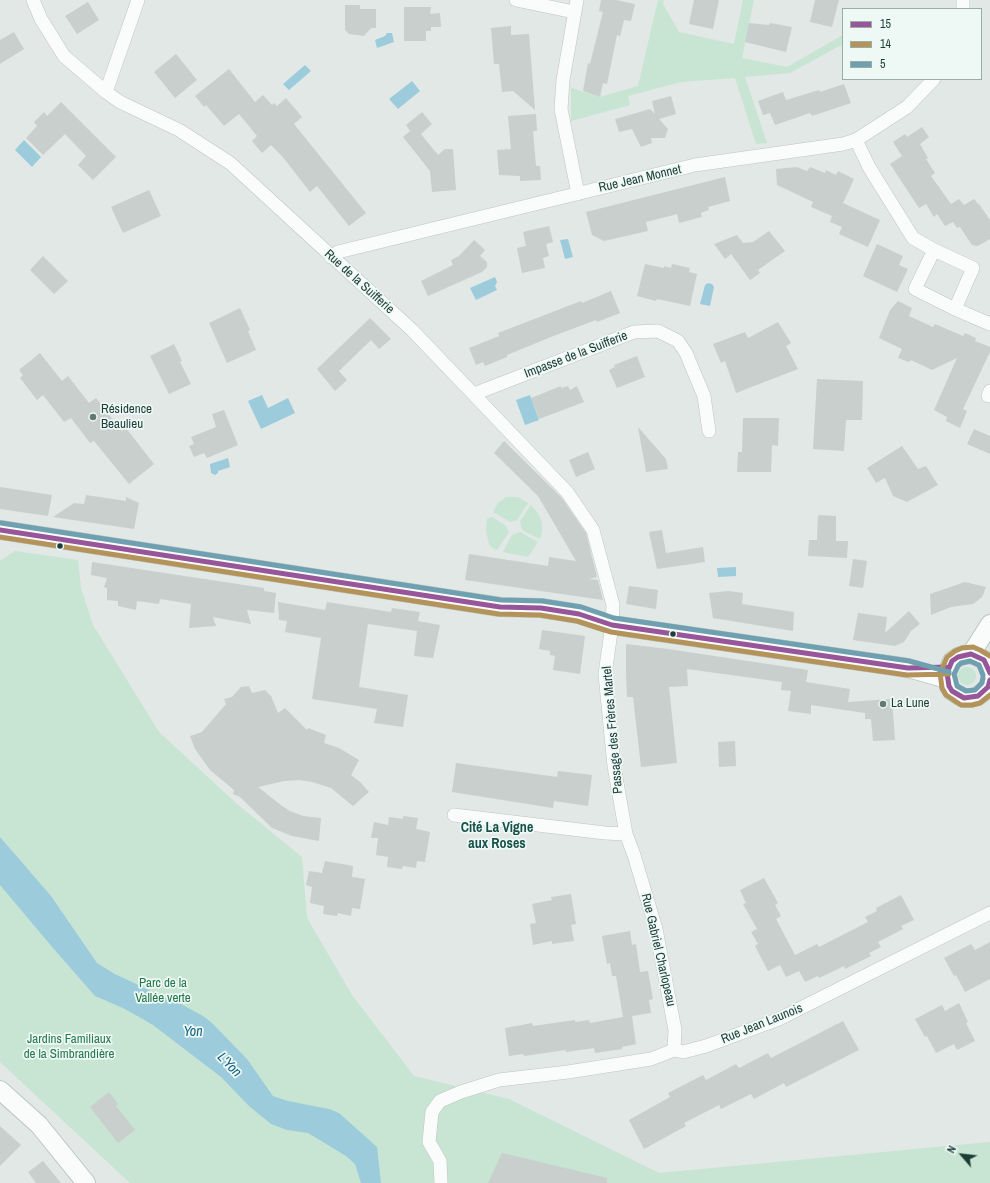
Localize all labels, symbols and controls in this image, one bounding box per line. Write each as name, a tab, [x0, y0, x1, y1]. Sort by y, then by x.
legend	[842, 8, 982, 80]
text: 15	[880, 16, 891, 32]
text: 14	[880, 36, 891, 52]
text: 5	[880, 56, 885, 72]
street label: Rue Jean Monnet	[597, 162, 683, 196]
street label: Rue de la Suifferie	[321, 247, 397, 317]
street label: Impasse de la Suifferie	[522, 328, 630, 382]
place label: Résidence Beaulieu	[101, 402, 152, 433]
marker: Résidence Beaulieu	[88, 412, 98, 422]
unlabelled marker	[55, 541, 65, 551]
unlabelled marker	[668, 629, 678, 639]
street label: Passage des Frères Martel	[600, 666, 626, 794]
place label: La Lune	[891, 696, 930, 712]
marker: La Lune	[878, 699, 888, 709]
district label: Cité La Vigne aux Roses	[461, 820, 533, 852]
street label: Rue Gabriel Charlopeau	[637, 892, 679, 1008]
park label: Parc de la Vallée verte	[135, 976, 191, 1007]
street label: Rue Jean Launois	[719, 1001, 805, 1047]
water label: Yon	[183, 1024, 203, 1040]
park label: Jardins Familiaux de la Simbrandière	[24, 1032, 114, 1063]
water label: L'Yon	[213, 1049, 245, 1081]
north arrow	[942, 1135, 982, 1175]
text: N	[944, 1143, 959, 1156]

